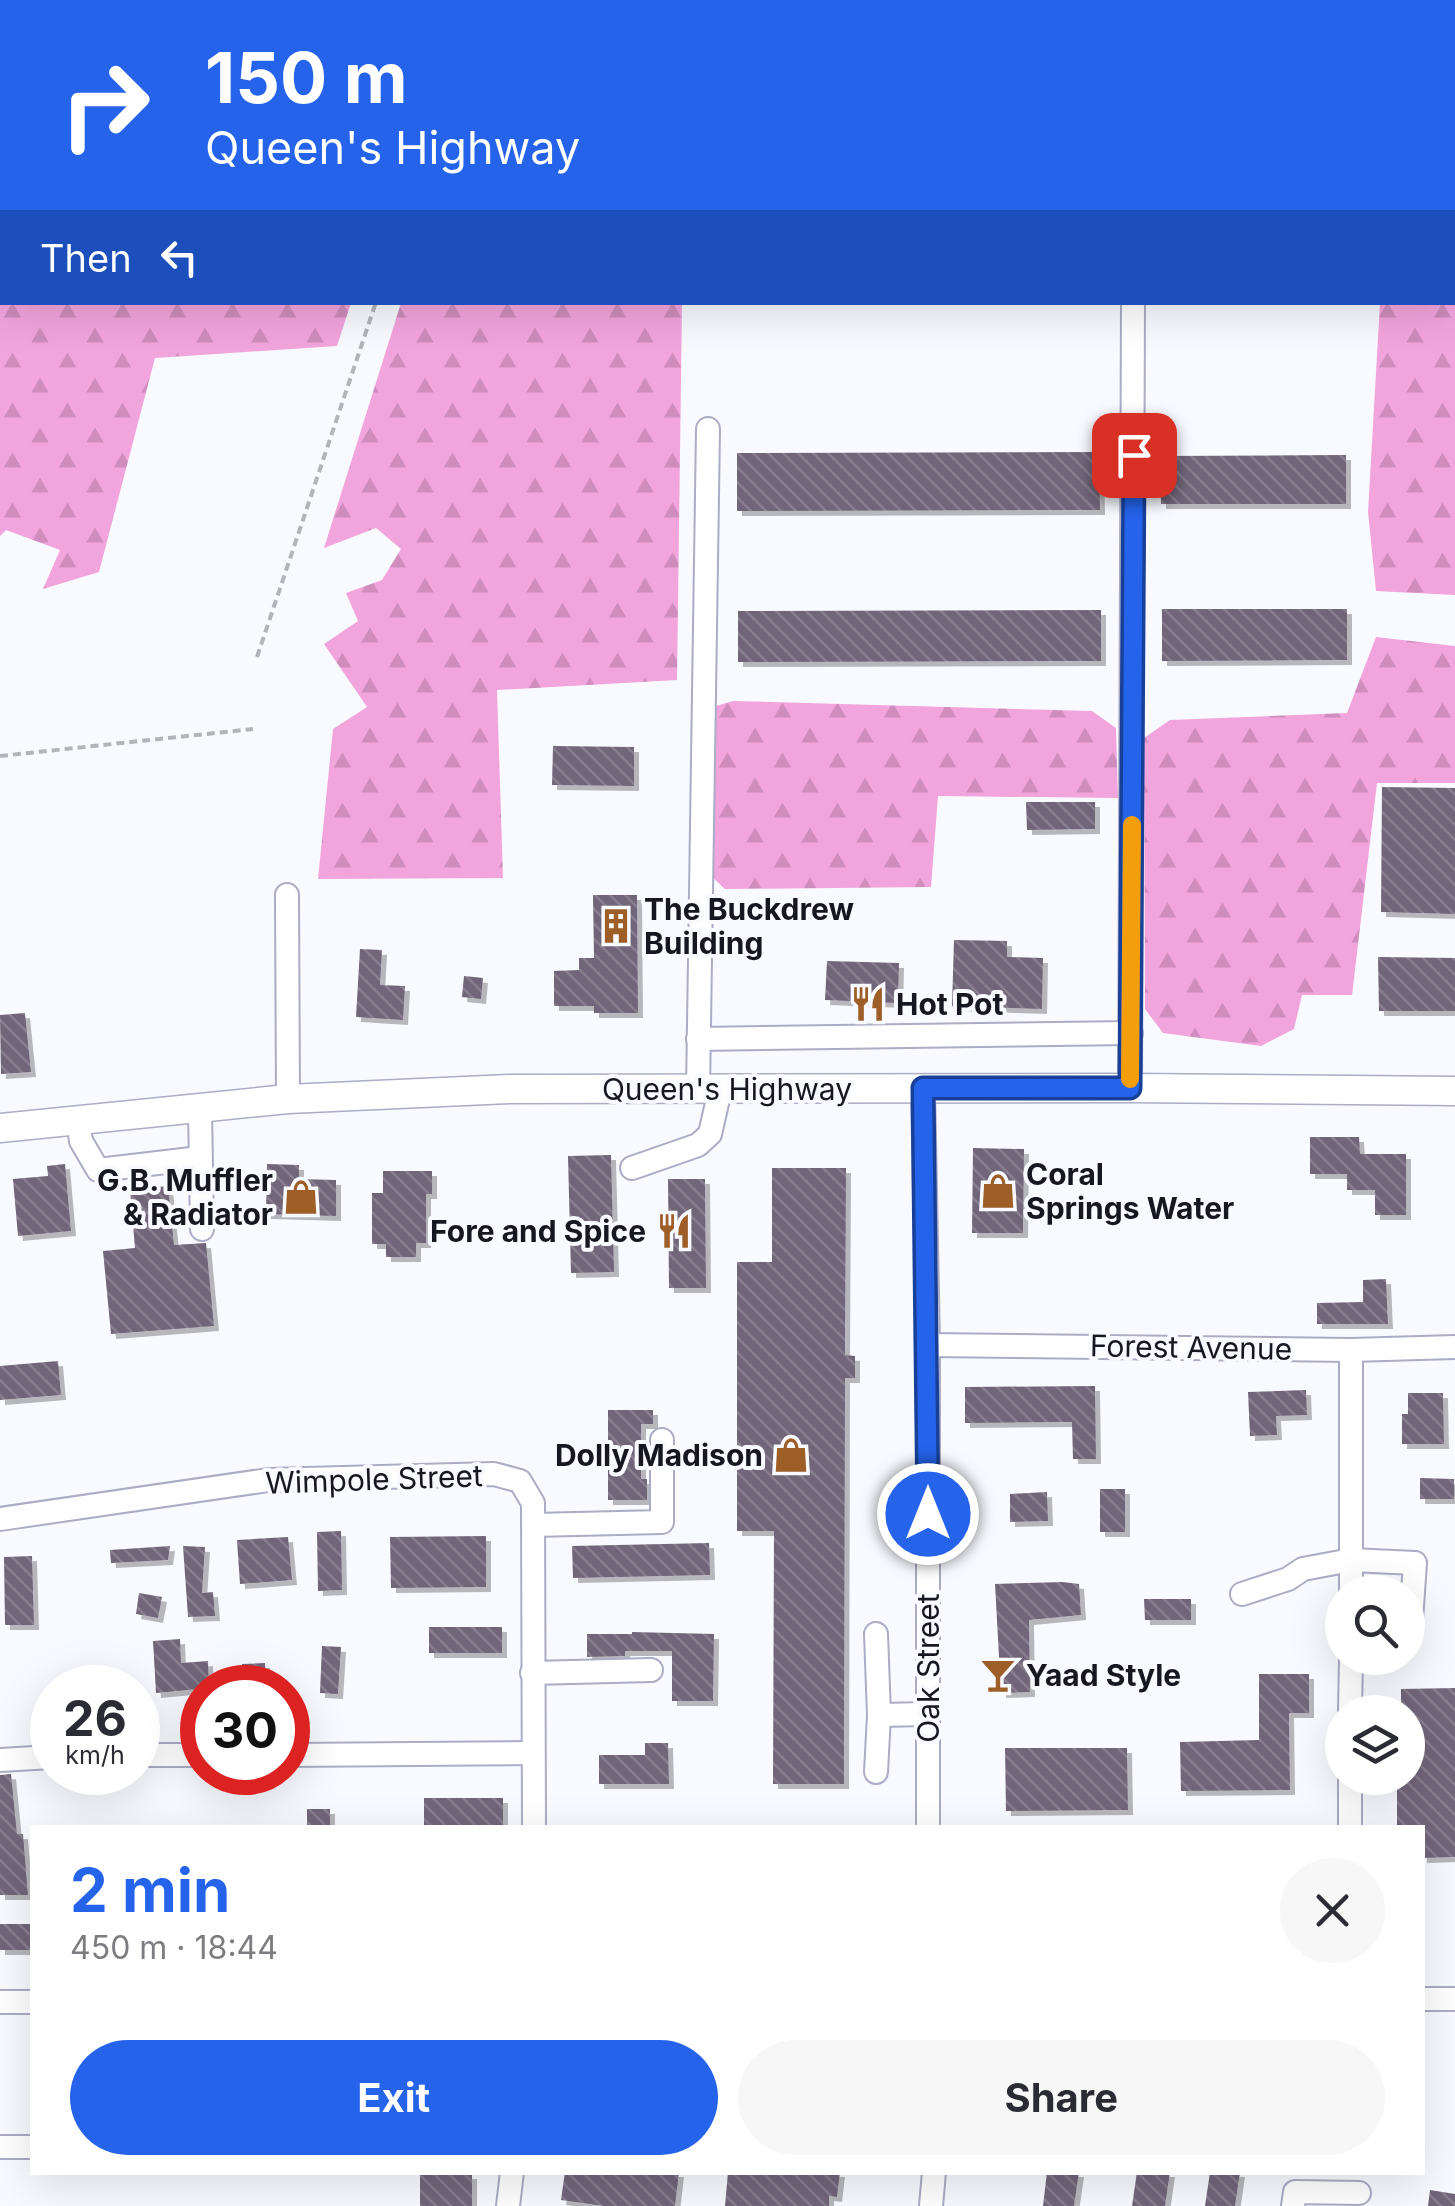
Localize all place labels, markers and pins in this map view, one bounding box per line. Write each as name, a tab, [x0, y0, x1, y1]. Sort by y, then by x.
pin	[1092, 413, 1177, 498]
place label: The Buckdrew Building	[644, 891, 854, 961]
building icon: The Buckdrew Building	[597, 907, 635, 945]
restaurant icon: Hot Pot	[849, 985, 887, 1023]
place label: Hot Pot	[896, 986, 1003, 1022]
place label: Coral Springs Water	[1026, 1156, 1234, 1226]
place label: G.B. Muffler & Radiator	[97, 1162, 273, 1232]
shop icon: Coral Springs Water	[979, 1172, 1017, 1210]
shop icon: G.B. Muffler & Radiator	[282, 1178, 320, 1216]
restaurant icon: Fore and Spice	[655, 1212, 693, 1250]
place label: Fore and Spice	[430, 1213, 646, 1249]
shop icon: Dolly Madison	[772, 1436, 810, 1474]
place label: Dolly Madison	[555, 1437, 763, 1473]
bar icon: Yaad Style	[979, 1656, 1017, 1694]
place label: Yaad Style	[1026, 1657, 1181, 1693]

